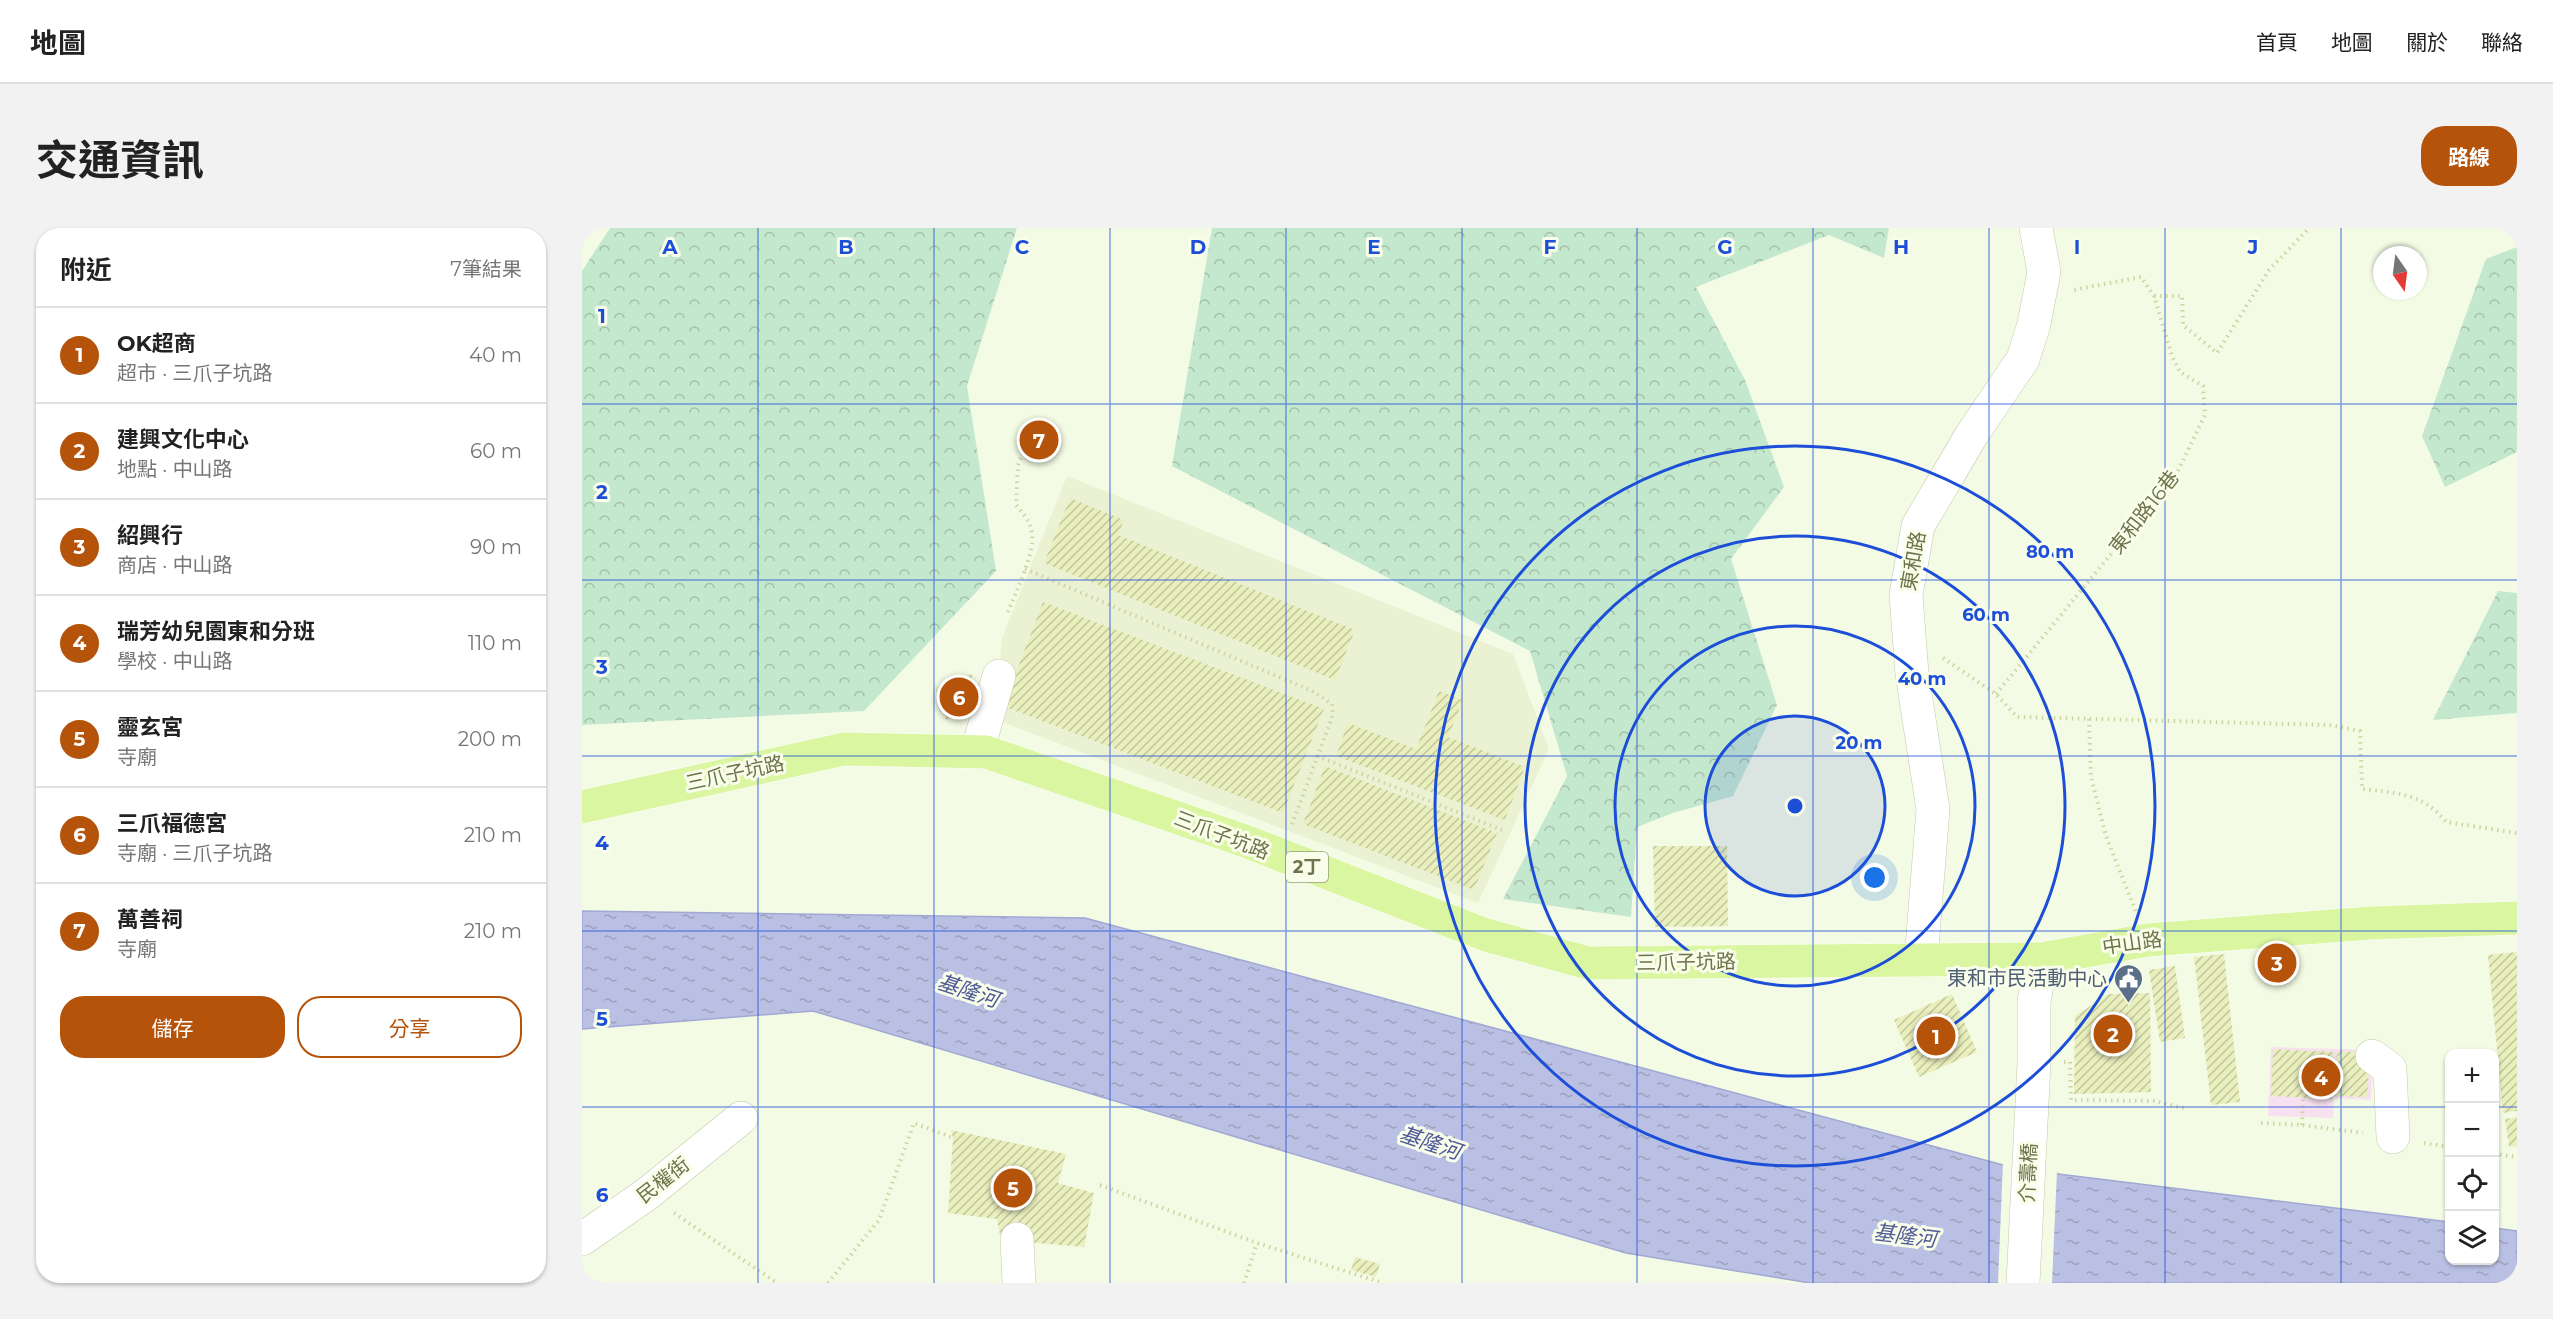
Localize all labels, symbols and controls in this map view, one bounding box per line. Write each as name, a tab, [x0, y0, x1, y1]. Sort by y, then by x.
text: 地圖	[30, 26, 86, 60]
text: 首頁	[2256, 30, 2298, 55]
text: 地圖	[2331, 30, 2373, 55]
text: 關於	[2406, 30, 2448, 55]
text: 聯絡	[2481, 30, 2523, 55]
button: 路線	[2421, 126, 2517, 186]
text: 交通資訊	[36, 134, 204, 186]
text: A	[661, 235, 678, 259]
text: B	[838, 235, 854, 259]
text: C	[1015, 235, 1030, 259]
text: D	[1190, 235, 1206, 259]
text: E	[1367, 235, 1381, 259]
text: F	[1544, 235, 1557, 259]
text: G	[1717, 235, 1733, 259]
text: H	[1893, 235, 1909, 259]
text: I	[2074, 235, 2080, 259]
text: J	[2247, 235, 2258, 259]
north arrow	[2373, 246, 2427, 300]
text: 附近	[60, 254, 112, 286]
text: 7筆結果	[450, 257, 522, 281]
text: 1	[598, 304, 606, 328]
text: OK超商	[117, 330, 196, 357]
text: 1	[76, 343, 83, 367]
text: 40 m	[469, 343, 522, 367]
text: 超市 · 三爪子坑路	[117, 361, 273, 385]
pin: 7	[1020, 418, 1058, 462]
text: 建興文化中心	[117, 426, 249, 453]
text: 2	[74, 439, 85, 463]
text: 60 m	[470, 439, 522, 463]
text: 地點 · 中山路	[117, 457, 233, 481]
street label: 東和路16巷	[2104, 465, 2184, 559]
text: 2	[596, 480, 608, 504]
text: 紹興行	[117, 522, 183, 549]
street label: 東和路	[1896, 529, 1930, 593]
text: 3	[74, 535, 85, 559]
text: 90 m	[470, 535, 522, 559]
text: 80 m	[2026, 541, 2074, 563]
text: 商店 · 中山路	[117, 553, 233, 577]
text: 60 m	[1962, 604, 2010, 626]
text: 瑞芳幼兒園東和分班	[117, 618, 315, 645]
text: 4	[73, 631, 86, 655]
text: 110 m	[468, 631, 522, 655]
text: 學校 · 中山路	[117, 649, 233, 673]
text: 3	[595, 655, 608, 679]
text: 40 m	[1898, 668, 1946, 690]
pin: 6	[940, 674, 979, 720]
text: 靈玄宮	[117, 714, 183, 741]
text: 5	[74, 727, 85, 751]
text: 200 m	[458, 727, 522, 751]
text: 20 m	[1836, 732, 1882, 754]
text: 寺廟	[117, 745, 157, 769]
street label: 三爪子坑路	[684, 751, 786, 795]
centre of rings	[1785, 796, 1805, 816]
street label: 三爪子坑路	[1171, 806, 1273, 864]
text: 三爪福德宮	[117, 810, 227, 837]
text: 6	[73, 823, 86, 847]
text: 210 m	[464, 823, 522, 847]
text: 4	[595, 831, 609, 855]
text: 寺廟 · 三爪子坑路	[117, 841, 273, 865]
road number: 2丁	[1286, 852, 1328, 882]
your location	[1860, 863, 1889, 892]
text: 萬善祠	[117, 906, 183, 933]
text: 7	[73, 919, 86, 943]
text: 210 m	[464, 919, 522, 943]
street label: 中山路	[2101, 927, 2163, 959]
text: 寺廟	[117, 937, 157, 961]
pin: 3	[2258, 940, 2296, 986]
street label: 三爪子坑路	[1636, 949, 1736, 975]
public building icon: 東和市民活動中心	[2112, 962, 2144, 1004]
place label: 東和市民活動中心	[1947, 966, 2107, 990]
water label: 基隆河	[934, 969, 1006, 1013]
button: 儲存	[60, 996, 285, 1058]
button: 分享	[297, 996, 522, 1058]
text: 5	[596, 1007, 608, 1031]
pin: 2	[2094, 1012, 2132, 1056]
pin: 1	[1916, 1014, 1956, 1058]
map controls	[2445, 1049, 2499, 1265]
button: +	[2445, 1049, 2499, 1103]
pin: 4	[2302, 1054, 2340, 1100]
button: −	[2445, 1103, 2499, 1157]
water label: 基隆河	[1396, 1121, 1468, 1165]
street label: 介壽橋	[2014, 1142, 2042, 1204]
street label: 民權街	[632, 1152, 694, 1208]
button: locate	[2445, 1157, 2499, 1211]
pin: 5	[994, 1166, 1032, 1210]
text: 6	[596, 1183, 609, 1207]
button: layers	[2445, 1211, 2499, 1265]
water label: 基隆河	[1872, 1219, 1942, 1252]

